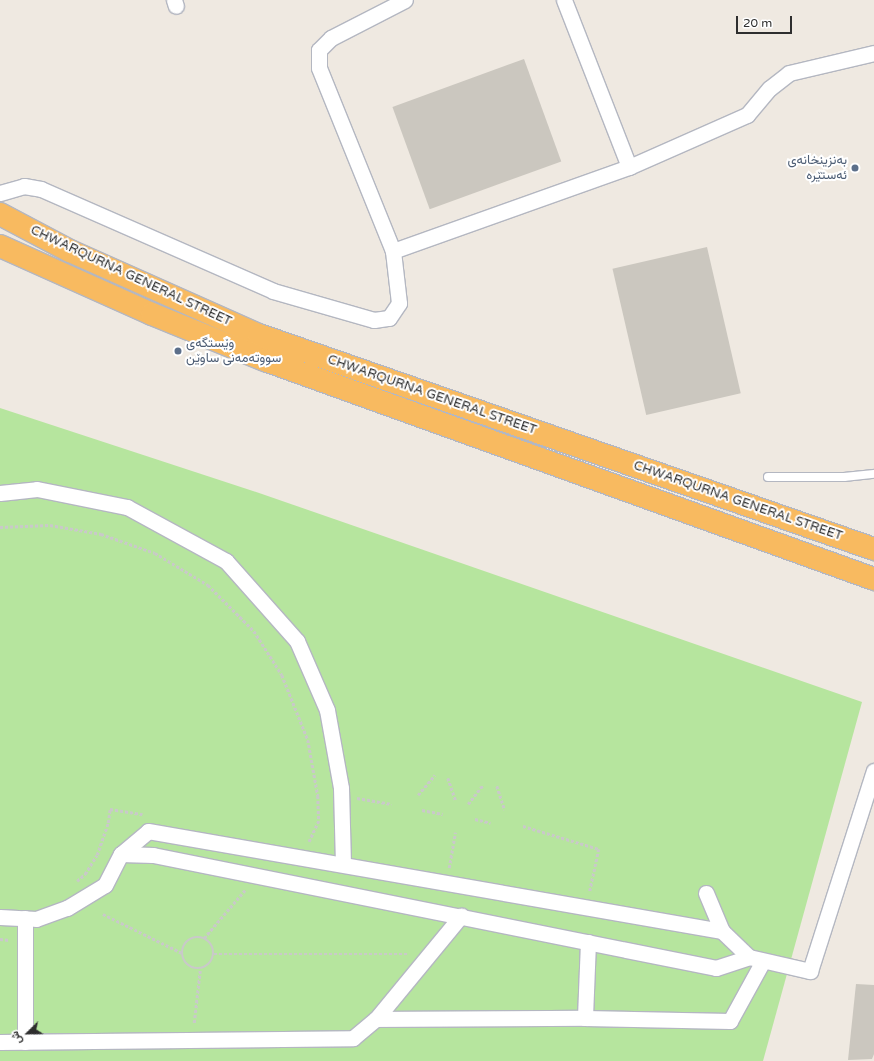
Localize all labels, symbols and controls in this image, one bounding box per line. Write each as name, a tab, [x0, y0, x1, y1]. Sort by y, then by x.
scale bar	[738, 8, 794, 34]
text: 20 m	[743, 16, 772, 30]
place label: بەنزینخانەی ئەستێرە	[787, 153, 847, 184]
marker: بەنزینخانەی ئەستێرە	[850, 163, 860, 173]
street label: CHWARQURNA GENERAL STREET	[28, 222, 234, 330]
place label: وێستگەی سووتەمەنی ساوێن	[186, 336, 281, 367]
marker: وێستگەی سووتەمەنی ساوێن	[173, 346, 183, 356]
street label: CHWARQURNA GENERAL STREET	[325, 352, 539, 438]
street label: CHWARQURNA GENERAL STREET	[631, 458, 845, 544]
north arrow	[8, 1013, 48, 1053]
text: ش	[8, 1029, 25, 1047]

